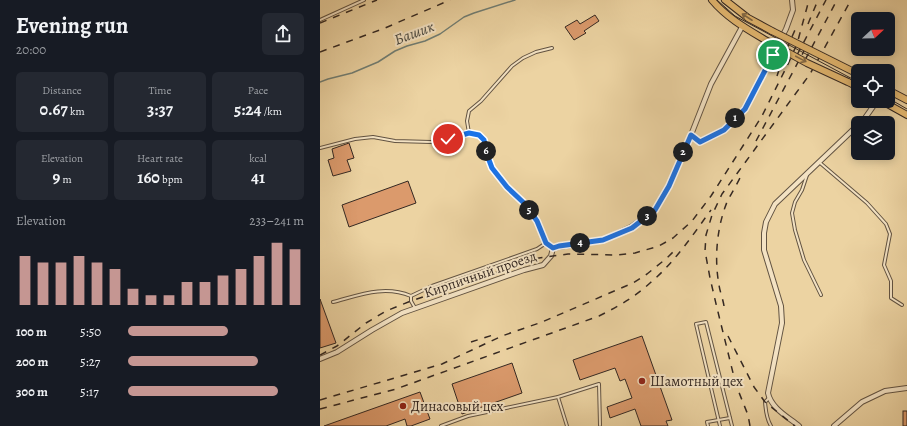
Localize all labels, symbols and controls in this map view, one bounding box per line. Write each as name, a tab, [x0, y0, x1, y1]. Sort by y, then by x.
text: Evening run	[16, 11, 128, 41]
north arrow	[851, 12, 895, 56]
map controls	[851, 12, 895, 160]
button: share	[262, 13, 304, 55]
one-way arrow	[742, 13, 753, 21]
water label: Башик	[391, 16, 437, 50]
pin	[756, 38, 790, 72]
text: 20:00	[16, 41, 46, 58]
icon: arrive	[762, 44, 784, 66]
one-way arrow	[795, 56, 807, 63]
button: locate	[851, 64, 895, 108]
text: Distance	[42, 83, 82, 98]
text: Time	[149, 83, 171, 98]
text: Pace	[248, 83, 268, 98]
text: 0.67	[39, 98, 68, 121]
text: 3:37	[147, 98, 173, 121]
text: 5:24	[234, 98, 262, 121]
text: km	[68, 104, 85, 119]
text: /km	[262, 104, 282, 119]
pin: 1	[725, 108, 745, 128]
text: 1	[733, 110, 737, 125]
button: layers	[851, 116, 895, 160]
pin	[431, 122, 465, 156]
icon: check	[437, 128, 459, 150]
pin: 6	[476, 141, 496, 161]
pin: 2	[673, 142, 693, 162]
text: 6	[483, 143, 489, 158]
text: 2	[680, 144, 686, 159]
text: Elevation	[41, 151, 83, 166]
text: Heart rate	[137, 151, 183, 166]
text: kcal	[249, 151, 267, 166]
text: 9	[52, 166, 60, 189]
text: 160	[137, 166, 160, 189]
text: 41	[251, 166, 265, 189]
text: m	[60, 172, 72, 187]
text: bpm	[160, 172, 183, 187]
pin: 5	[519, 200, 539, 220]
text: 5	[527, 202, 531, 217]
pin: 3	[637, 206, 657, 226]
text: 3	[645, 208, 649, 223]
text: Elevation	[16, 212, 66, 229]
text: 233–241 m	[249, 212, 304, 229]
pin: 4	[570, 233, 590, 253]
text: 4	[577, 235, 583, 250]
street label: Кирпичный проезд	[422, 246, 539, 303]
text: 100 m	[16, 323, 47, 340]
text: 5:50	[80, 323, 101, 340]
text: 200 m	[16, 353, 49, 370]
text: 5:27	[80, 353, 100, 370]
place label: Шамотный цех	[650, 372, 743, 391]
marker: Шамотный цех	[637, 376, 647, 386]
text: 300 m	[16, 383, 48, 400]
text: 5:17	[80, 383, 99, 400]
place label: Динасовый цех	[411, 397, 504, 416]
marker: Динасовый цех	[398, 401, 408, 411]

